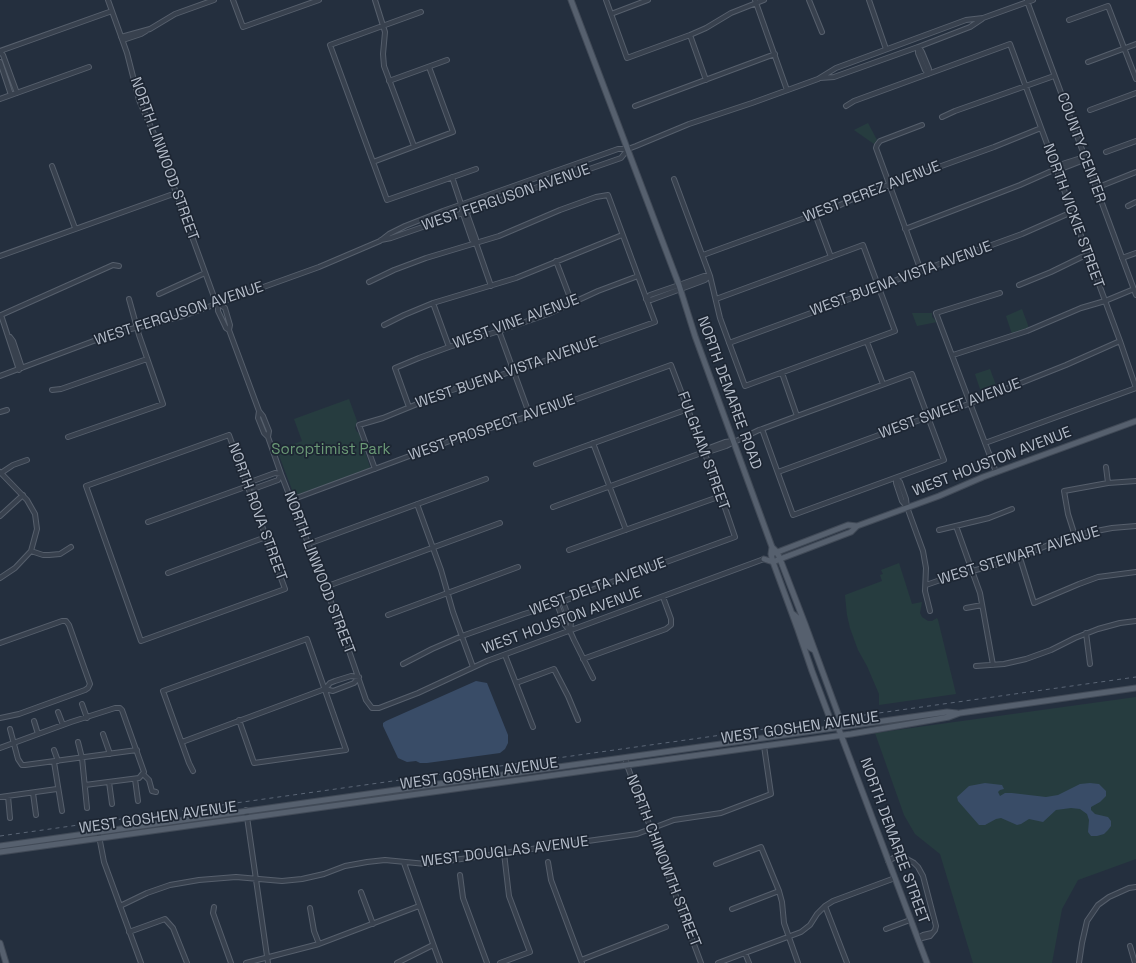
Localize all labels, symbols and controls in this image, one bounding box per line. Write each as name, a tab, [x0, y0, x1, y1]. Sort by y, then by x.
street label: NORTH LINWOOD STREET	[126, 75, 202, 243]
street label: COUNTY CENTER	[1053, 90, 1109, 206]
street label: NORTH VICKIE STREET	[1039, 141, 1107, 291]
street label: WEST PEREZ AVENUE	[801, 157, 943, 227]
street label: WEST FERGUSON AVENUE	[420, 161, 592, 235]
street label: WEST BUENA VISTA AVENUE	[808, 238, 994, 320]
street label: WEST FERGUSON AVENUE	[92, 278, 266, 350]
street label: WEST VINE AVENUE	[450, 291, 582, 353]
street label: NORTH DEMAREE ROAD	[693, 314, 765, 472]
street label: WEST BUENA VISTA AVENUE	[413, 333, 601, 413]
street label: WEST SWEET AVENUE	[877, 375, 1023, 443]
street label: FULGHAM STREET	[673, 389, 733, 513]
street label: WEST PROSPECT AVENUE	[406, 391, 578, 465]
street label: WEST HOUSTON AVENUE	[910, 423, 1074, 501]
street label: NORTH ROVA STREET	[224, 440, 290, 584]
park label: Soroptimist Park	[271, 441, 391, 459]
street label: NORTH LINWOOD STREET	[280, 489, 358, 657]
street label: WEST STEWART AVENUE	[936, 523, 1102, 589]
street label: WEST DELTA AVENUE	[527, 554, 669, 620]
street label: WEST HOUSTON AVENUE	[480, 584, 644, 658]
street label: WEST GOSHEN AVENUE	[720, 708, 880, 748]
street label: WEST GOSHEN AVENUE	[399, 754, 559, 794]
street label: NORTH DEMAREE STREET	[856, 755, 932, 927]
street label: NORTH CHINOWTH STREET	[622, 772, 704, 950]
street label: WEST GOSHEN AVENUE	[78, 798, 238, 838]
street label: WEST DOUGLAS AVENUE	[420, 833, 590, 871]

